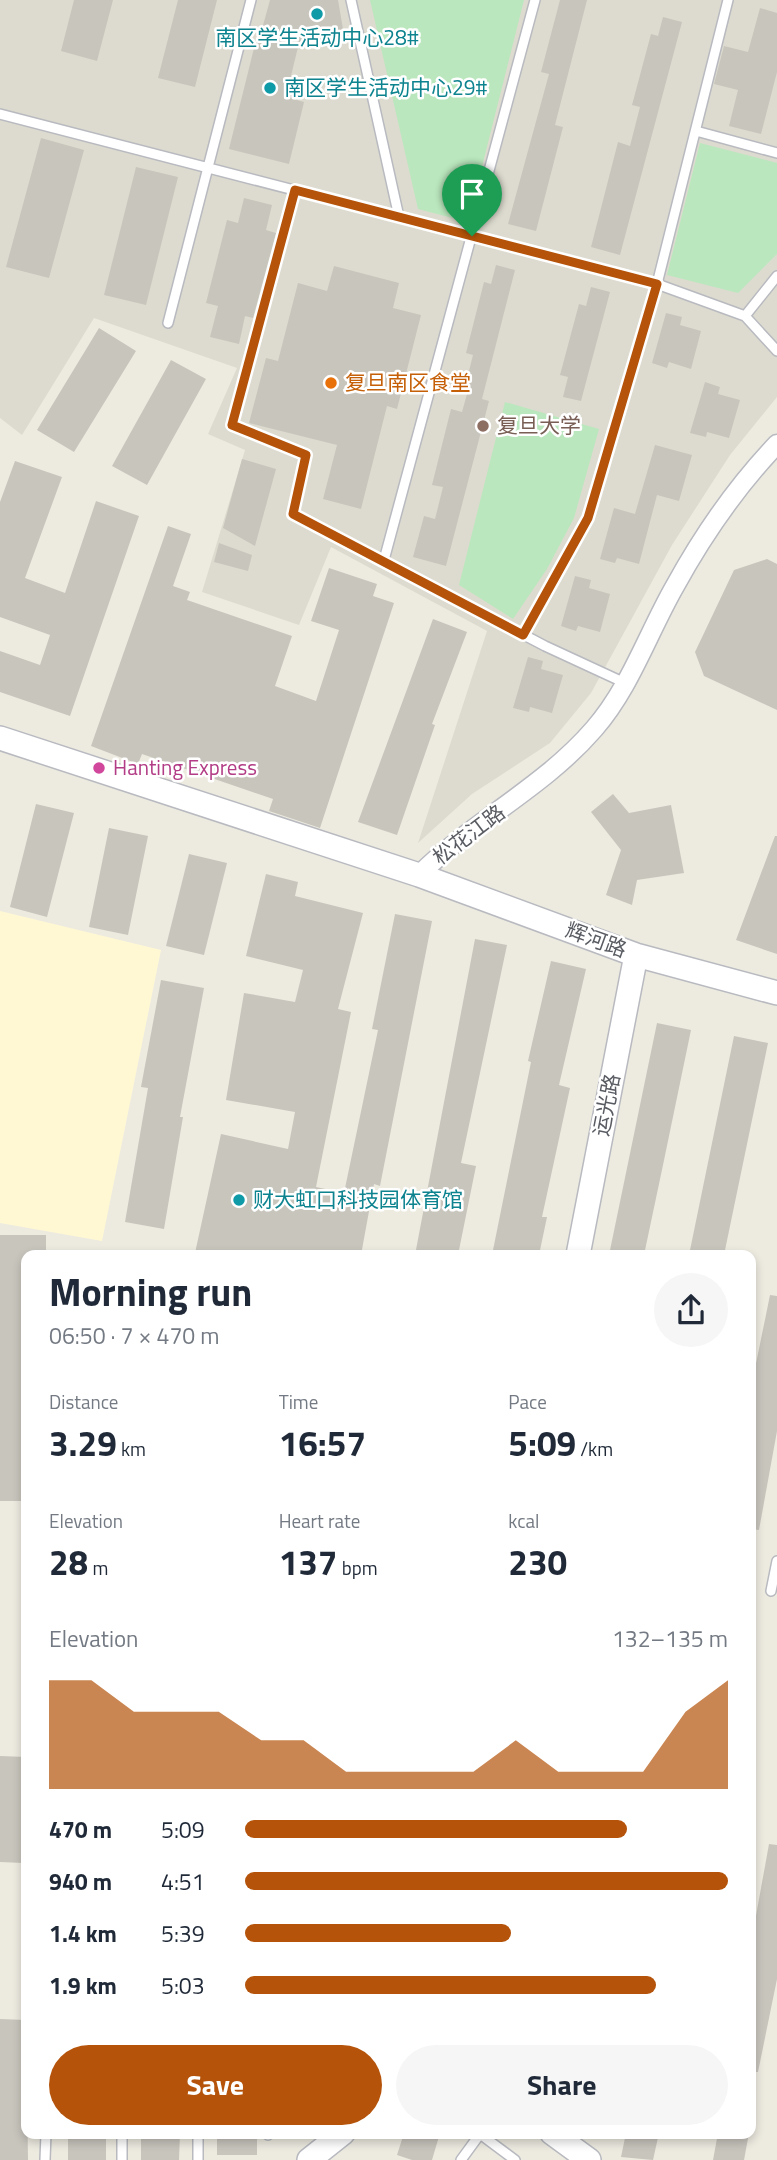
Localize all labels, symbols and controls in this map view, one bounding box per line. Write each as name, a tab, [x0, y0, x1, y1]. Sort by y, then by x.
marker: 南区学生活动中心28#	[309, 6, 325, 22]
place label: 南区学生活动中心28#	[215, 21, 419, 53]
place label: 南区学生活动中心29#	[284, 71, 488, 103]
marker: 南区学生活动中心29#	[262, 80, 278, 96]
pin	[442, 164, 502, 236]
icon: arrive	[453, 175, 491, 213]
place label: 复旦南区食堂	[345, 366, 471, 398]
marker: 复旦南区食堂	[323, 375, 339, 391]
place label: 复旦大学	[497, 409, 581, 441]
marker: 复旦大学	[475, 418, 491, 434]
place label: Hanting Express	[113, 751, 257, 783]
marker: Hanting Express	[91, 760, 107, 776]
street label: 松花江路	[425, 796, 512, 872]
street label: 辉河路	[561, 913, 631, 965]
street label: 运光路	[584, 1071, 628, 1139]
place label: 财大虹口科技园体育馆	[253, 1183, 463, 1215]
marker: 财大虹口科技园体育馆	[231, 1192, 247, 1208]
text: Morning run	[49, 1263, 252, 1321]
button: share	[654, 1273, 728, 1347]
text: 06:50 · 7 × 470 m	[49, 1318, 219, 1353]
text: Distance	[49, 1387, 118, 1416]
text: Time	[279, 1387, 318, 1416]
text: Pace	[508, 1387, 547, 1416]
text: 3.29	[49, 1416, 117, 1470]
text: 16:57	[279, 1416, 366, 1470]
text: 5:09	[508, 1416, 576, 1470]
text: km	[117, 1434, 146, 1463]
text: /km	[576, 1434, 613, 1463]
text: Elevation	[49, 1506, 123, 1535]
text: Heart rate	[279, 1506, 360, 1535]
text: kcal	[508, 1506, 539, 1535]
text: 28	[49, 1535, 88, 1589]
text: 137	[279, 1535, 337, 1589]
text: 230	[508, 1535, 567, 1589]
text: m	[88, 1553, 108, 1582]
text: bpm	[337, 1553, 378, 1582]
text: Elevation	[49, 1621, 138, 1656]
text: 132–135 m	[612, 1621, 728, 1656]
text: 470 m	[49, 1812, 112, 1847]
text: 5:09	[161, 1812, 205, 1847]
text: 940 m	[49, 1864, 112, 1899]
text: 4:51	[161, 1864, 205, 1899]
text: 1.4 km	[49, 1916, 117, 1951]
text: 5:39	[161, 1916, 205, 1951]
text: 1.9 km	[49, 1968, 117, 2003]
text: 5:03	[161, 1968, 205, 2003]
button: Save	[49, 2045, 382, 2125]
button: Share	[396, 2045, 728, 2125]

